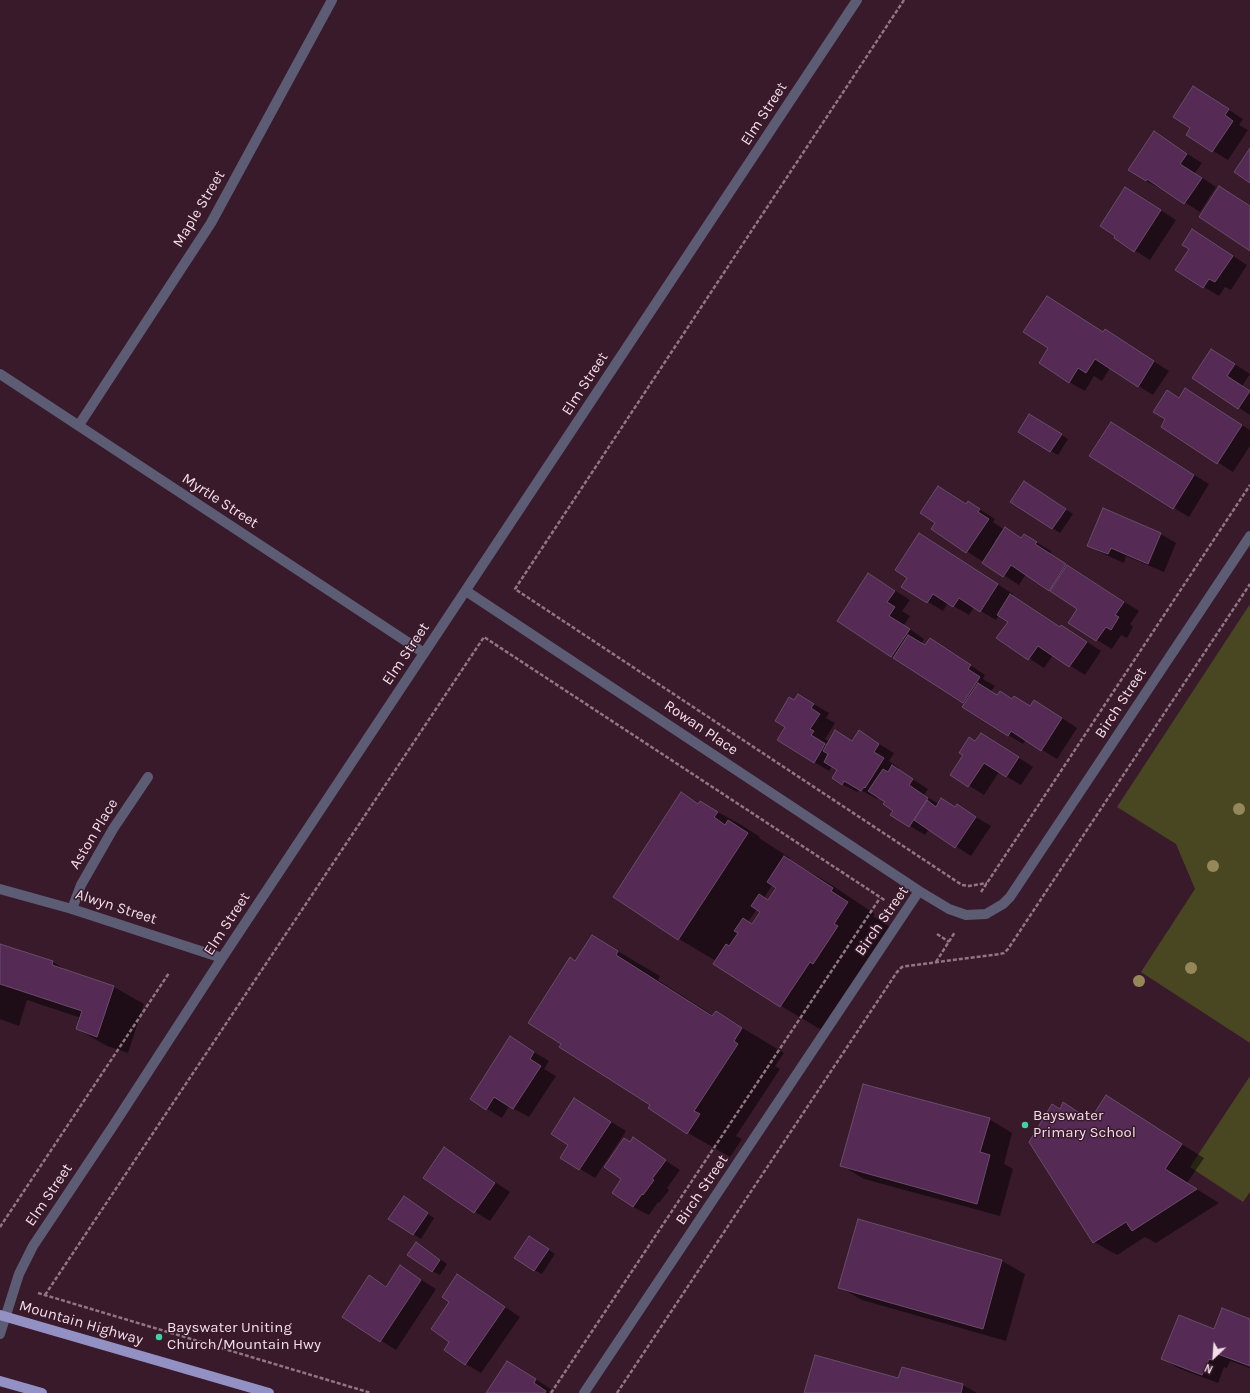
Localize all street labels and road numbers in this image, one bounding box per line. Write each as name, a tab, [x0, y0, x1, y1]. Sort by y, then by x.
street label: Elm Street	[737, 79, 791, 149]
street label: Maple Street	[169, 167, 229, 251]
street label: Elm Street	[558, 349, 612, 419]
street label: Myrtle Street	[178, 470, 262, 532]
street label: Elm Street	[379, 619, 433, 689]
street label: Birch Street	[1091, 664, 1151, 742]
street label: Rowan Place	[661, 697, 741, 759]
street label: Aston Place	[66, 795, 122, 873]
street label: Birch Street	[851, 883, 913, 959]
street label: Alwyn Street	[73, 885, 159, 929]
street label: Elm Street	[200, 889, 254, 959]
street label: Birch Street	[672, 1151, 732, 1229]
street label: Elm Street	[22, 1160, 76, 1230]
street label: Mountain Highway	[17, 1297, 145, 1349]

